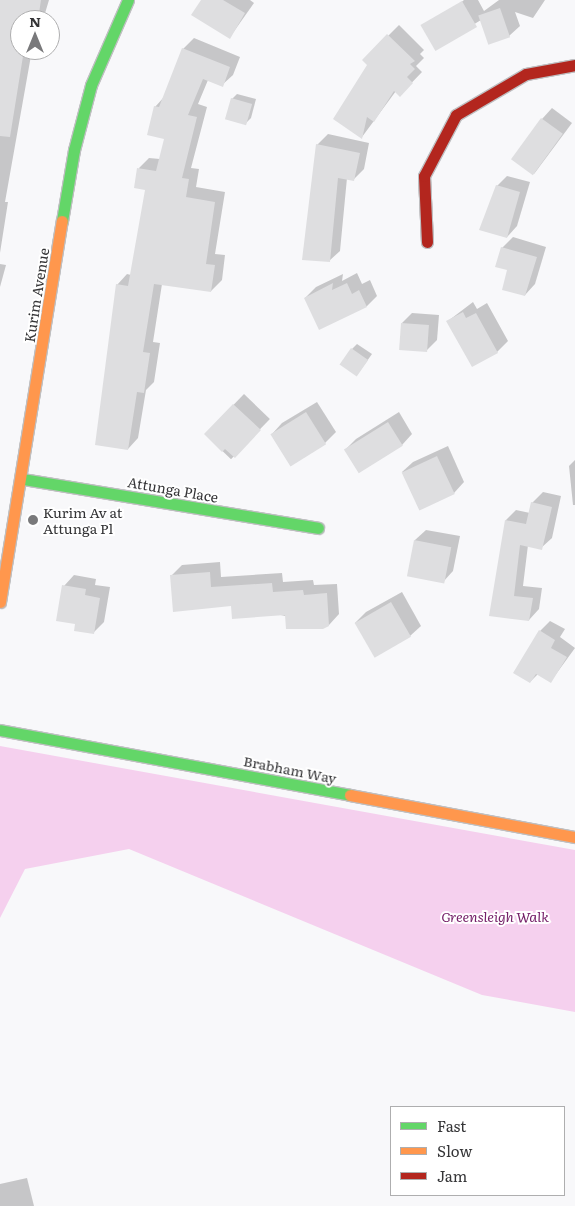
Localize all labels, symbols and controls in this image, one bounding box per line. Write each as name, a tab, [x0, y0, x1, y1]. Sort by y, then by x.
north arrow	[10, 10, 60, 60]
text: N	[29, 11, 41, 31]
street label: Kurim Avenue	[20, 246, 52, 344]
street label: Attunga Place	[126, 473, 220, 505]
place label: Kurim Av at Attunga Pl	[43, 504, 122, 536]
marker: Kurim Av at Attunga Pl	[27, 514, 39, 526]
street label: Brabham Way	[242, 752, 338, 786]
park label: Greensleigh Walk	[441, 908, 549, 924]
legend	[390, 1106, 565, 1196]
text: Fast	[437, 1114, 466, 1137]
text: Slow	[437, 1139, 472, 1162]
text: Jam	[437, 1164, 467, 1187]

